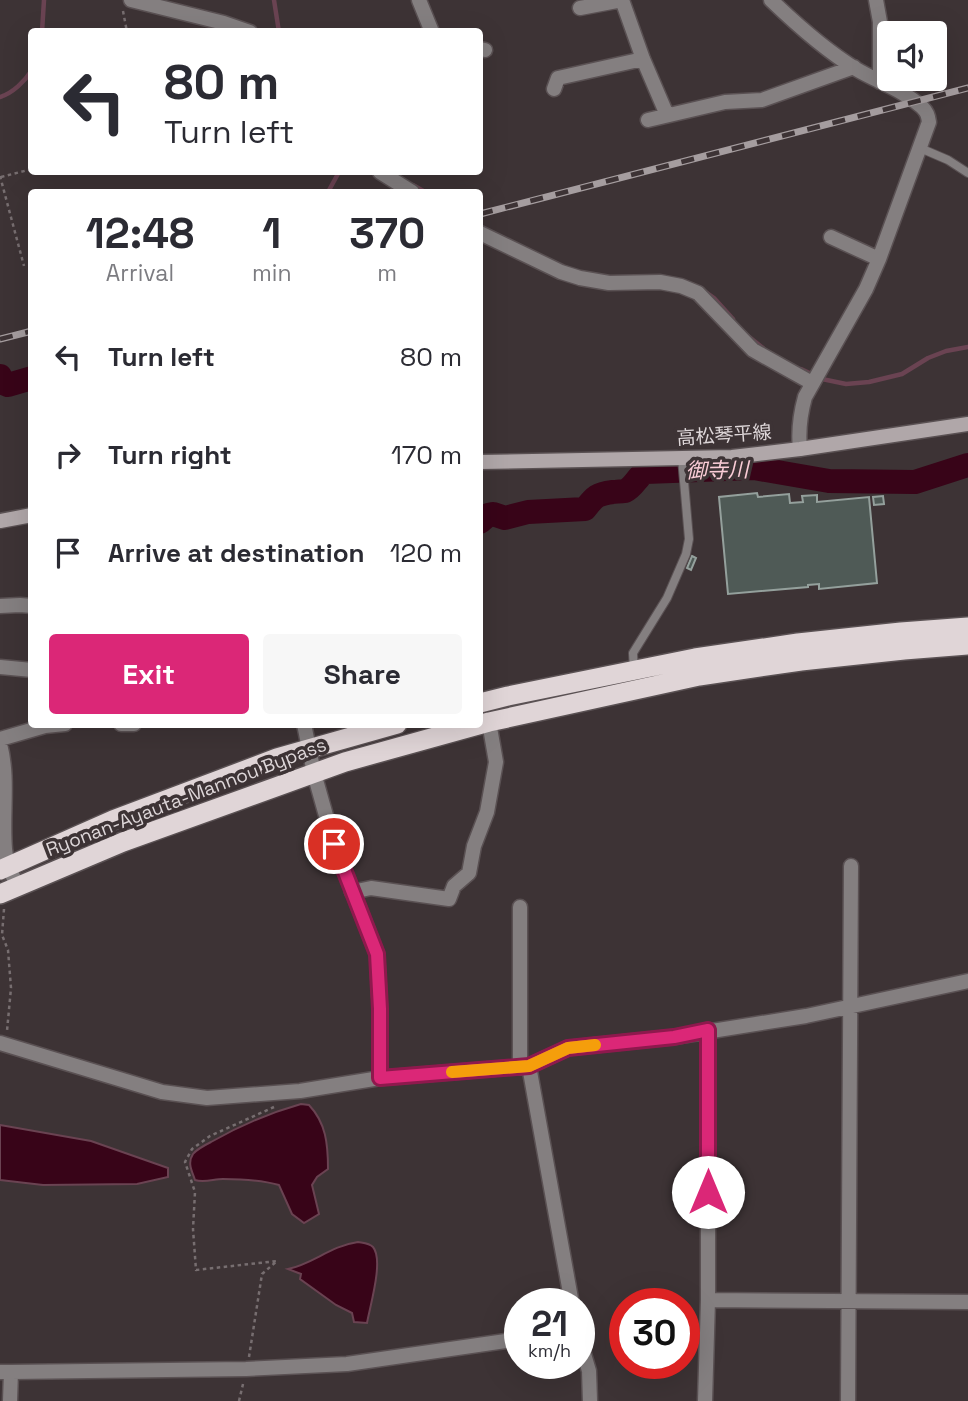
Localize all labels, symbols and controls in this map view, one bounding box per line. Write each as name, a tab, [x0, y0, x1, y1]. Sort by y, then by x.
map controls	[877, 21, 947, 91]
button: sound	[877, 21, 947, 91]
text: 80 m	[164, 51, 279, 113]
icon: left	[49, 56, 140, 147]
text: Turn left	[164, 112, 294, 152]
text: 12:48	[86, 207, 194, 260]
text: 1	[262, 207, 281, 260]
text: 370	[349, 207, 425, 260]
text: Arrival	[106, 258, 174, 288]
text: min	[252, 258, 292, 288]
text: m	[377, 258, 397, 288]
icon: left	[49, 338, 87, 376]
text: Turn left	[108, 340, 215, 374]
text: 80 m	[400, 340, 462, 374]
street label: 高松琴平線	[676, 419, 772, 451]
icon: right	[49, 436, 87, 474]
text: Turn right	[108, 438, 232, 472]
text: 170 m	[391, 438, 462, 472]
water label: 御寺川	[685, 456, 751, 484]
icon: arrive	[49, 534, 87, 572]
text: Arrive at destination	[108, 536, 365, 570]
text: 120 m	[390, 536, 462, 570]
button: Exit	[49, 634, 249, 714]
button: Share	[263, 634, 462, 714]
street label: Ryonan-Ayauta-Mannou Bypass	[42, 732, 330, 862]
pin	[304, 814, 364, 874]
icon: arrive	[315, 825, 353, 863]
position arrow	[671, 1155, 745, 1229]
speed limit sign: 30	[609, 1288, 700, 1379]
text: 21	[531, 1302, 568, 1346]
text: km/h	[528, 1339, 571, 1362]

